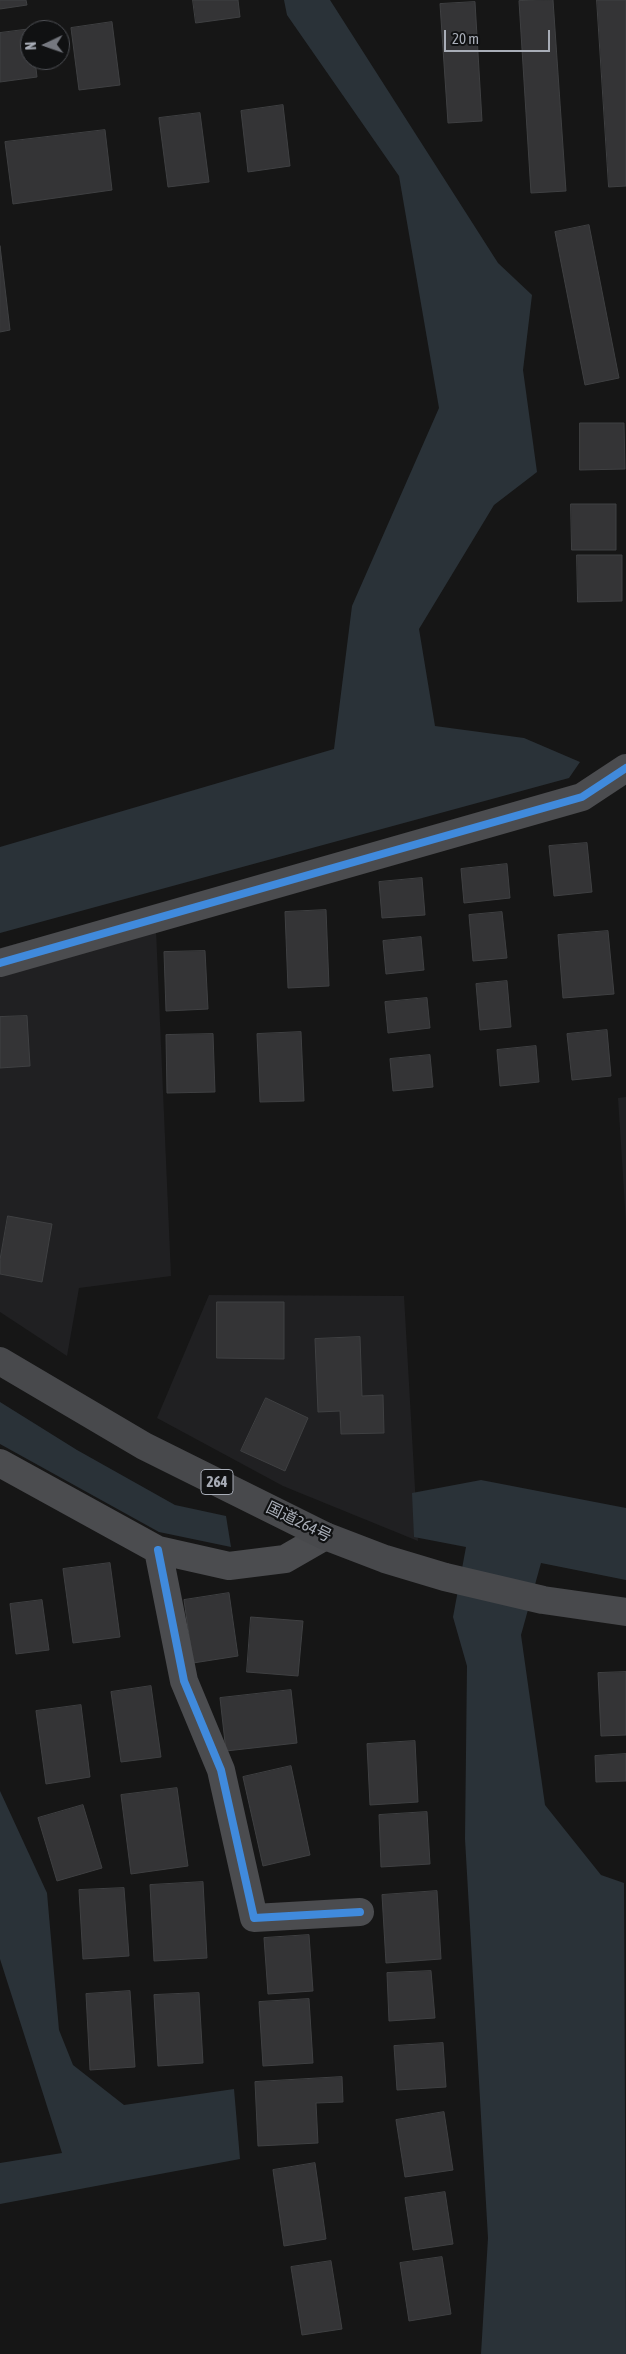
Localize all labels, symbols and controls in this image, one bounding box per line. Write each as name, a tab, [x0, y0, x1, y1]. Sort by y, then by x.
north arrow	[20, 20, 70, 70]
scale bar	[446, 20, 552, 52]
text: 20 m	[452, 30, 479, 47]
text: N	[23, 41, 39, 50]
road number: 264	[201, 1470, 233, 1494]
street label: 国道264号	[263, 1498, 335, 1546]

